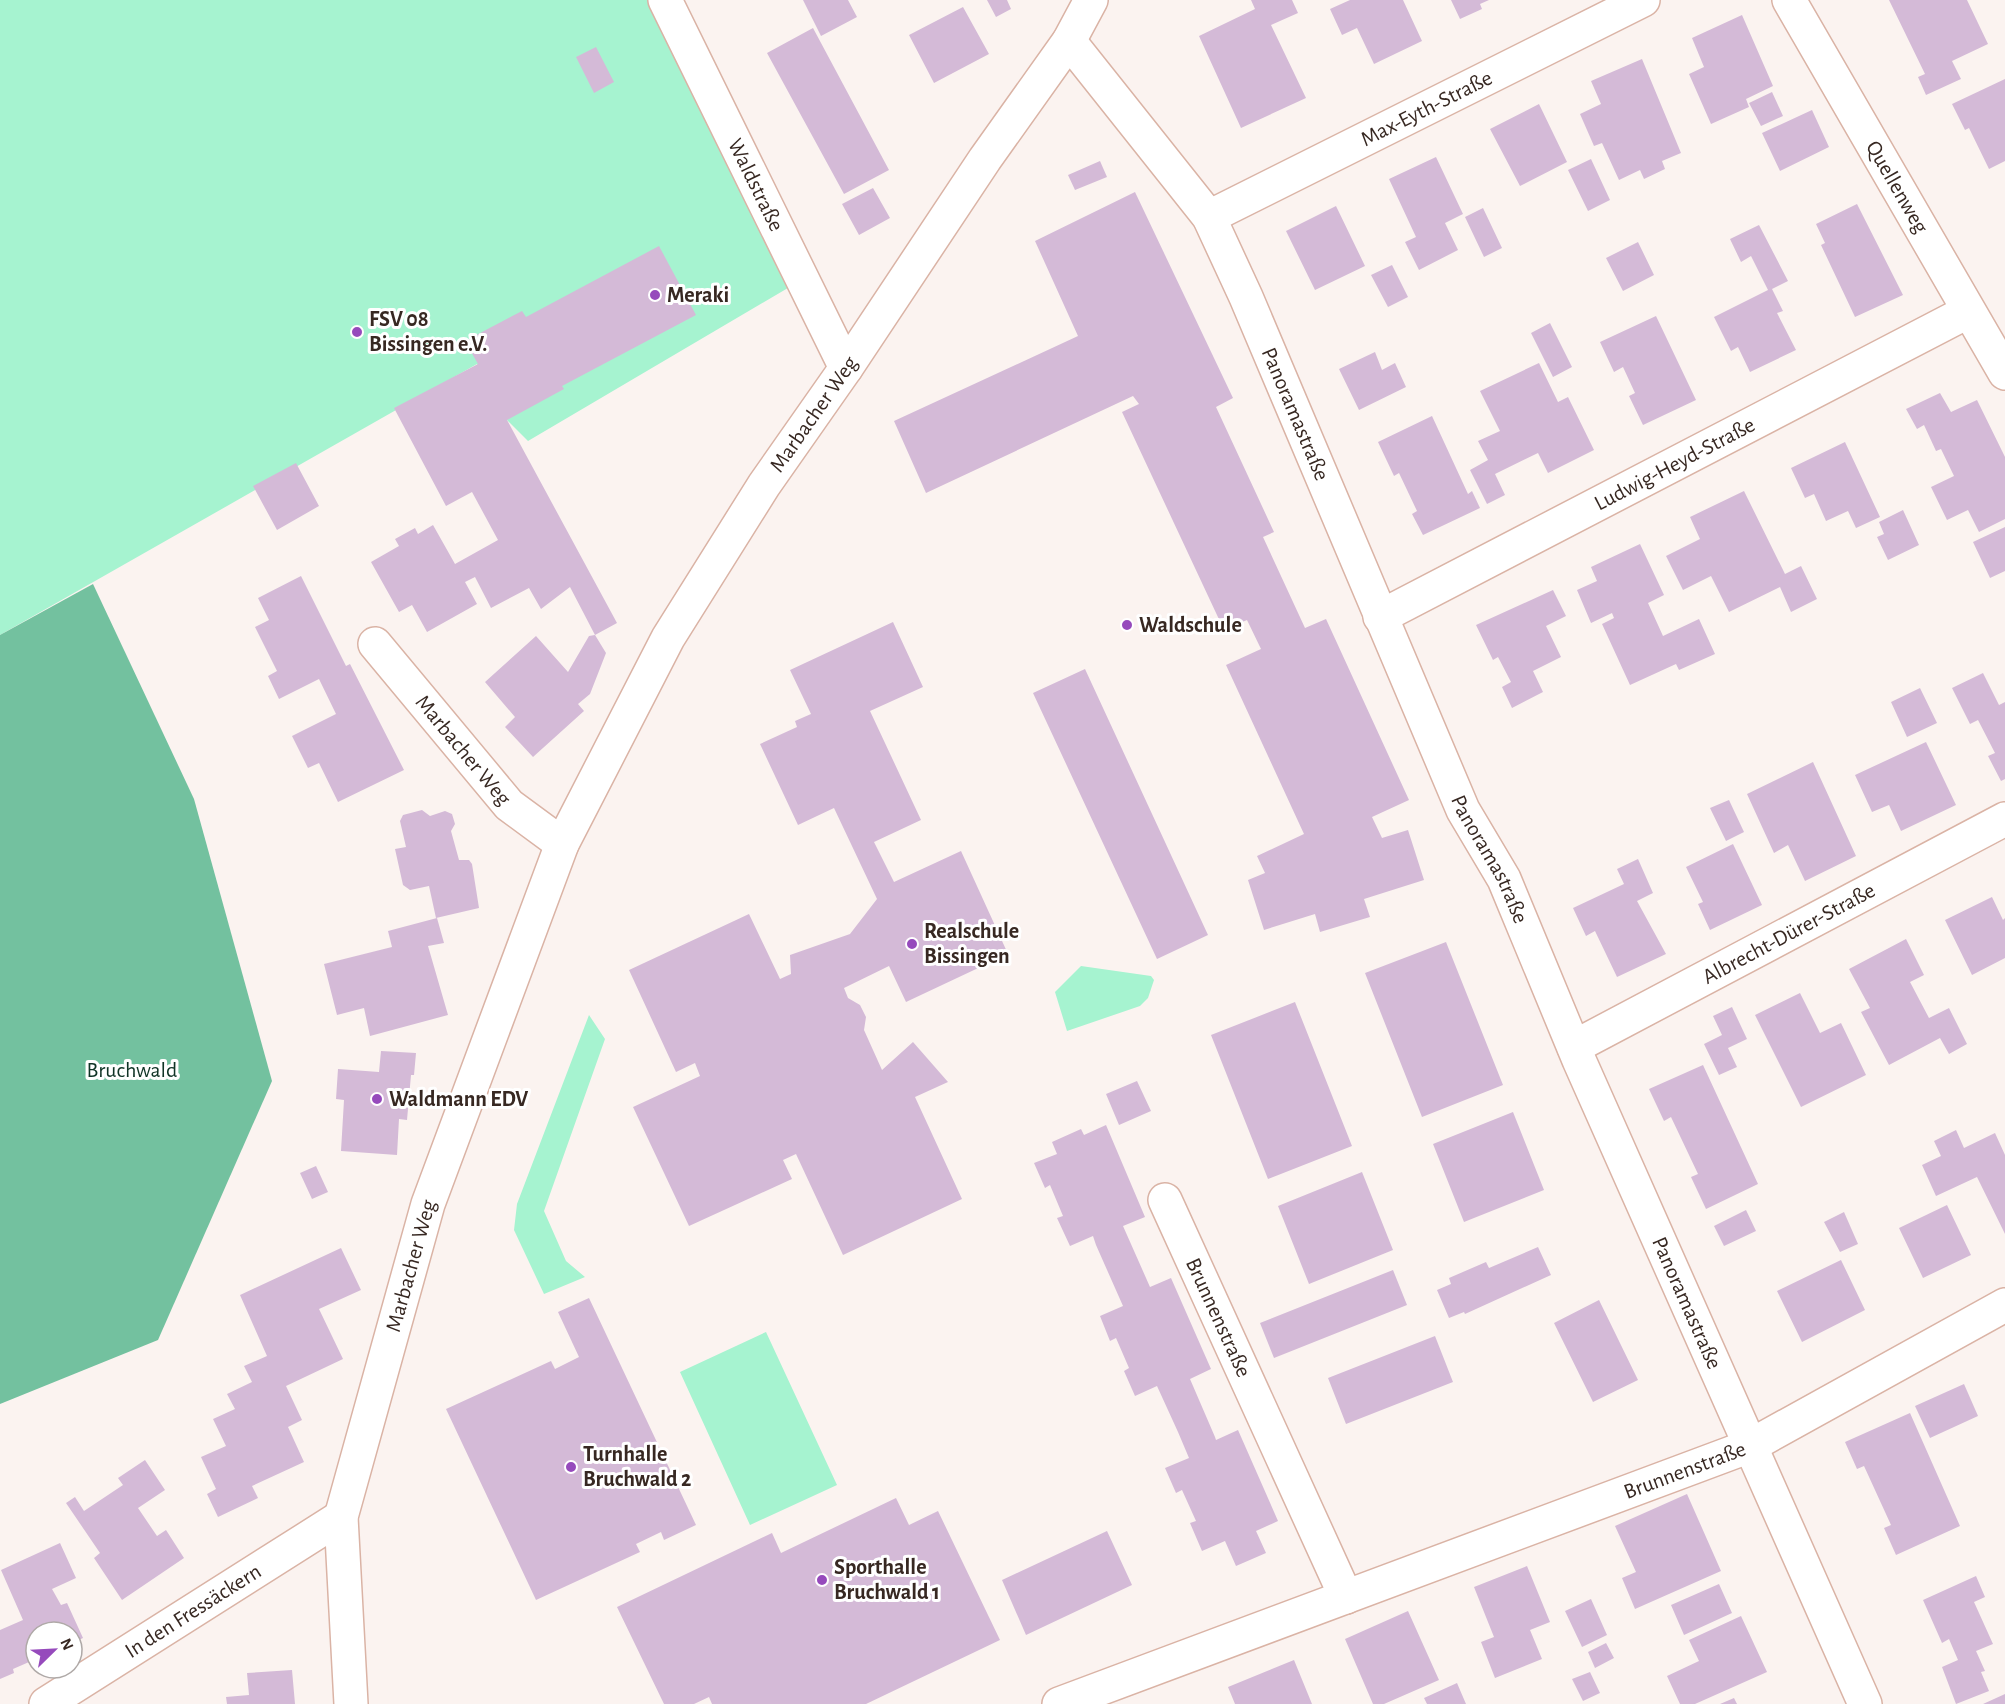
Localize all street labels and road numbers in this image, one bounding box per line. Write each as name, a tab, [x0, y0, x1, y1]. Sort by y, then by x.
street label: Max-Eyth-Straße	[1357, 66, 1496, 150]
street label: Waldstraße	[724, 135, 788, 235]
street label: Quellenweg	[1862, 137, 1933, 237]
street label: Panoramastraße	[1258, 344, 1333, 484]
street label: Marbacher Weg	[766, 352, 862, 476]
street label: Ludwig-Heyd-Straße	[1591, 413, 1758, 515]
street label: Marbacher Weg	[411, 691, 515, 810]
street label: Panoramastraße	[1447, 792, 1532, 926]
street label: Albrecht-Dürer-Straße	[1699, 879, 1879, 988]
street label: Marbacher Weg	[382, 1197, 440, 1334]
street label: Panoramastraße	[1648, 1234, 1726, 1372]
street label: Brunnenstraße	[1182, 1254, 1255, 1380]
street label: Brunnenstraße	[1621, 1438, 1749, 1503]
street label: In den Fressäckern	[121, 1560, 265, 1662]

